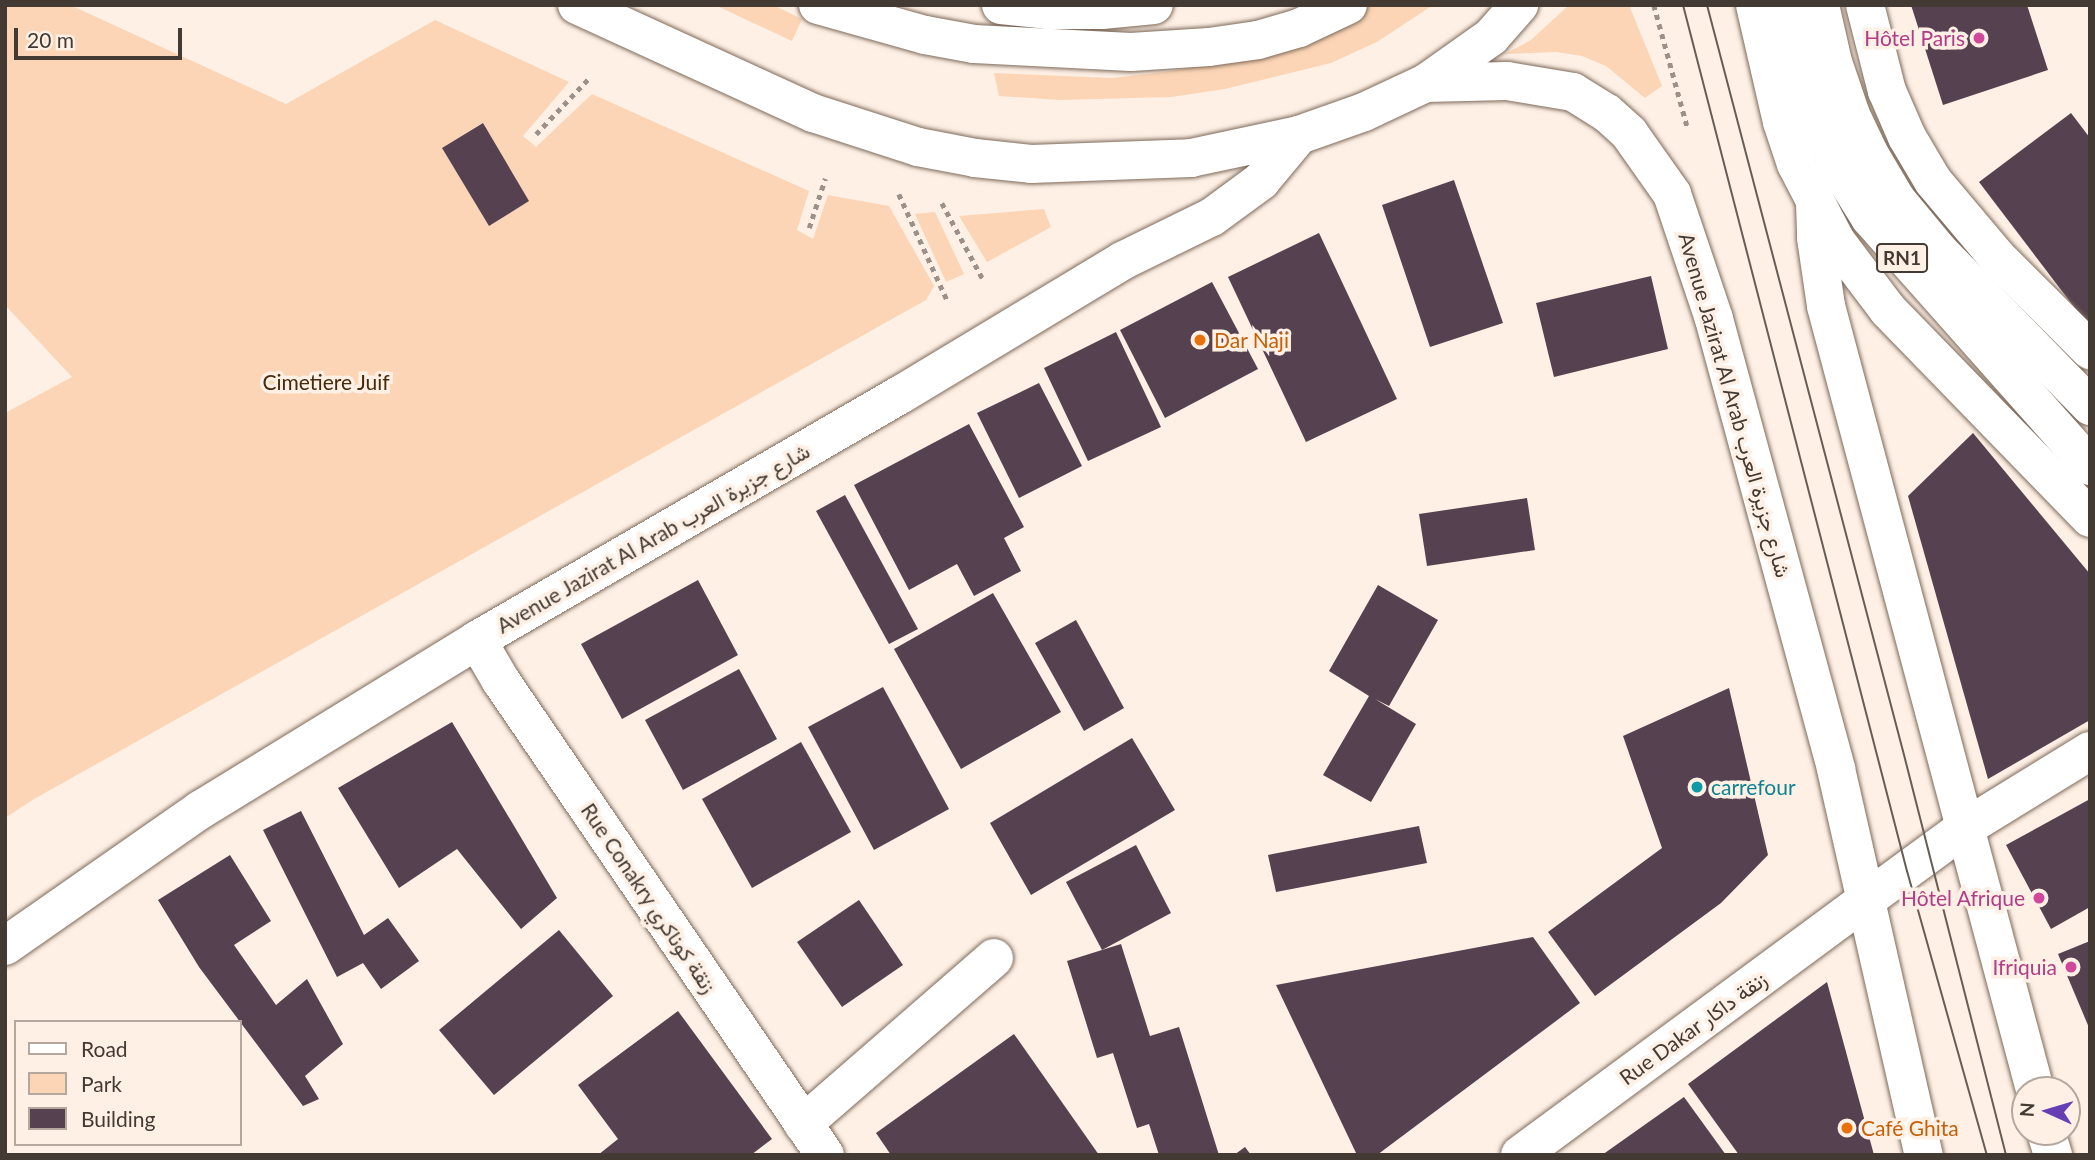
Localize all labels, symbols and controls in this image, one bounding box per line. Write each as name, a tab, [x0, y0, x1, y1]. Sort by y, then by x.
scale bar	[18, 14, 186, 58]
place label: Hôtel Paris	[1864, 25, 1965, 51]
text: 20 m	[27, 27, 74, 52]
marker: Hôtel Paris	[1971, 30, 1987, 46]
street label: Avenue Jazirat Al Arab شارع جزيرة العرب	[1673, 229, 1797, 581]
road number: RN1	[1876, 242, 1928, 274]
place label: Dar Naji	[1214, 327, 1289, 353]
marker: Dar Naji	[1192, 332, 1208, 348]
park label: Cimetiere Juif	[262, 369, 390, 395]
street label: Avenue Jazirat Al Arab شارع جزيرة العرب	[491, 437, 815, 639]
place label: carrefour	[1711, 774, 1796, 800]
marker: carrefour	[1689, 779, 1705, 795]
street label: Rue Conakry زنقة كوناكري	[576, 798, 722, 998]
place label: Hôtel Afrique	[1900, 885, 2025, 911]
marker: Hôtel Afrique	[2031, 890, 2047, 906]
place label: Ifriquia	[1992, 954, 2057, 980]
marker: Ifriquia	[2063, 959, 2079, 975]
street label: Rue Dakar زنقة داكار	[1614, 966, 1772, 1090]
legend	[14, 1020, 242, 1146]
text: Road	[81, 1036, 128, 1061]
text: Park	[81, 1071, 122, 1096]
north arrow	[2011, 1076, 2081, 1146]
text: N	[2015, 1102, 2039, 1118]
text: Building	[81, 1106, 156, 1131]
place label: Café Ghita	[1861, 1115, 1959, 1141]
marker: Café Ghita	[1839, 1120, 1855, 1136]

